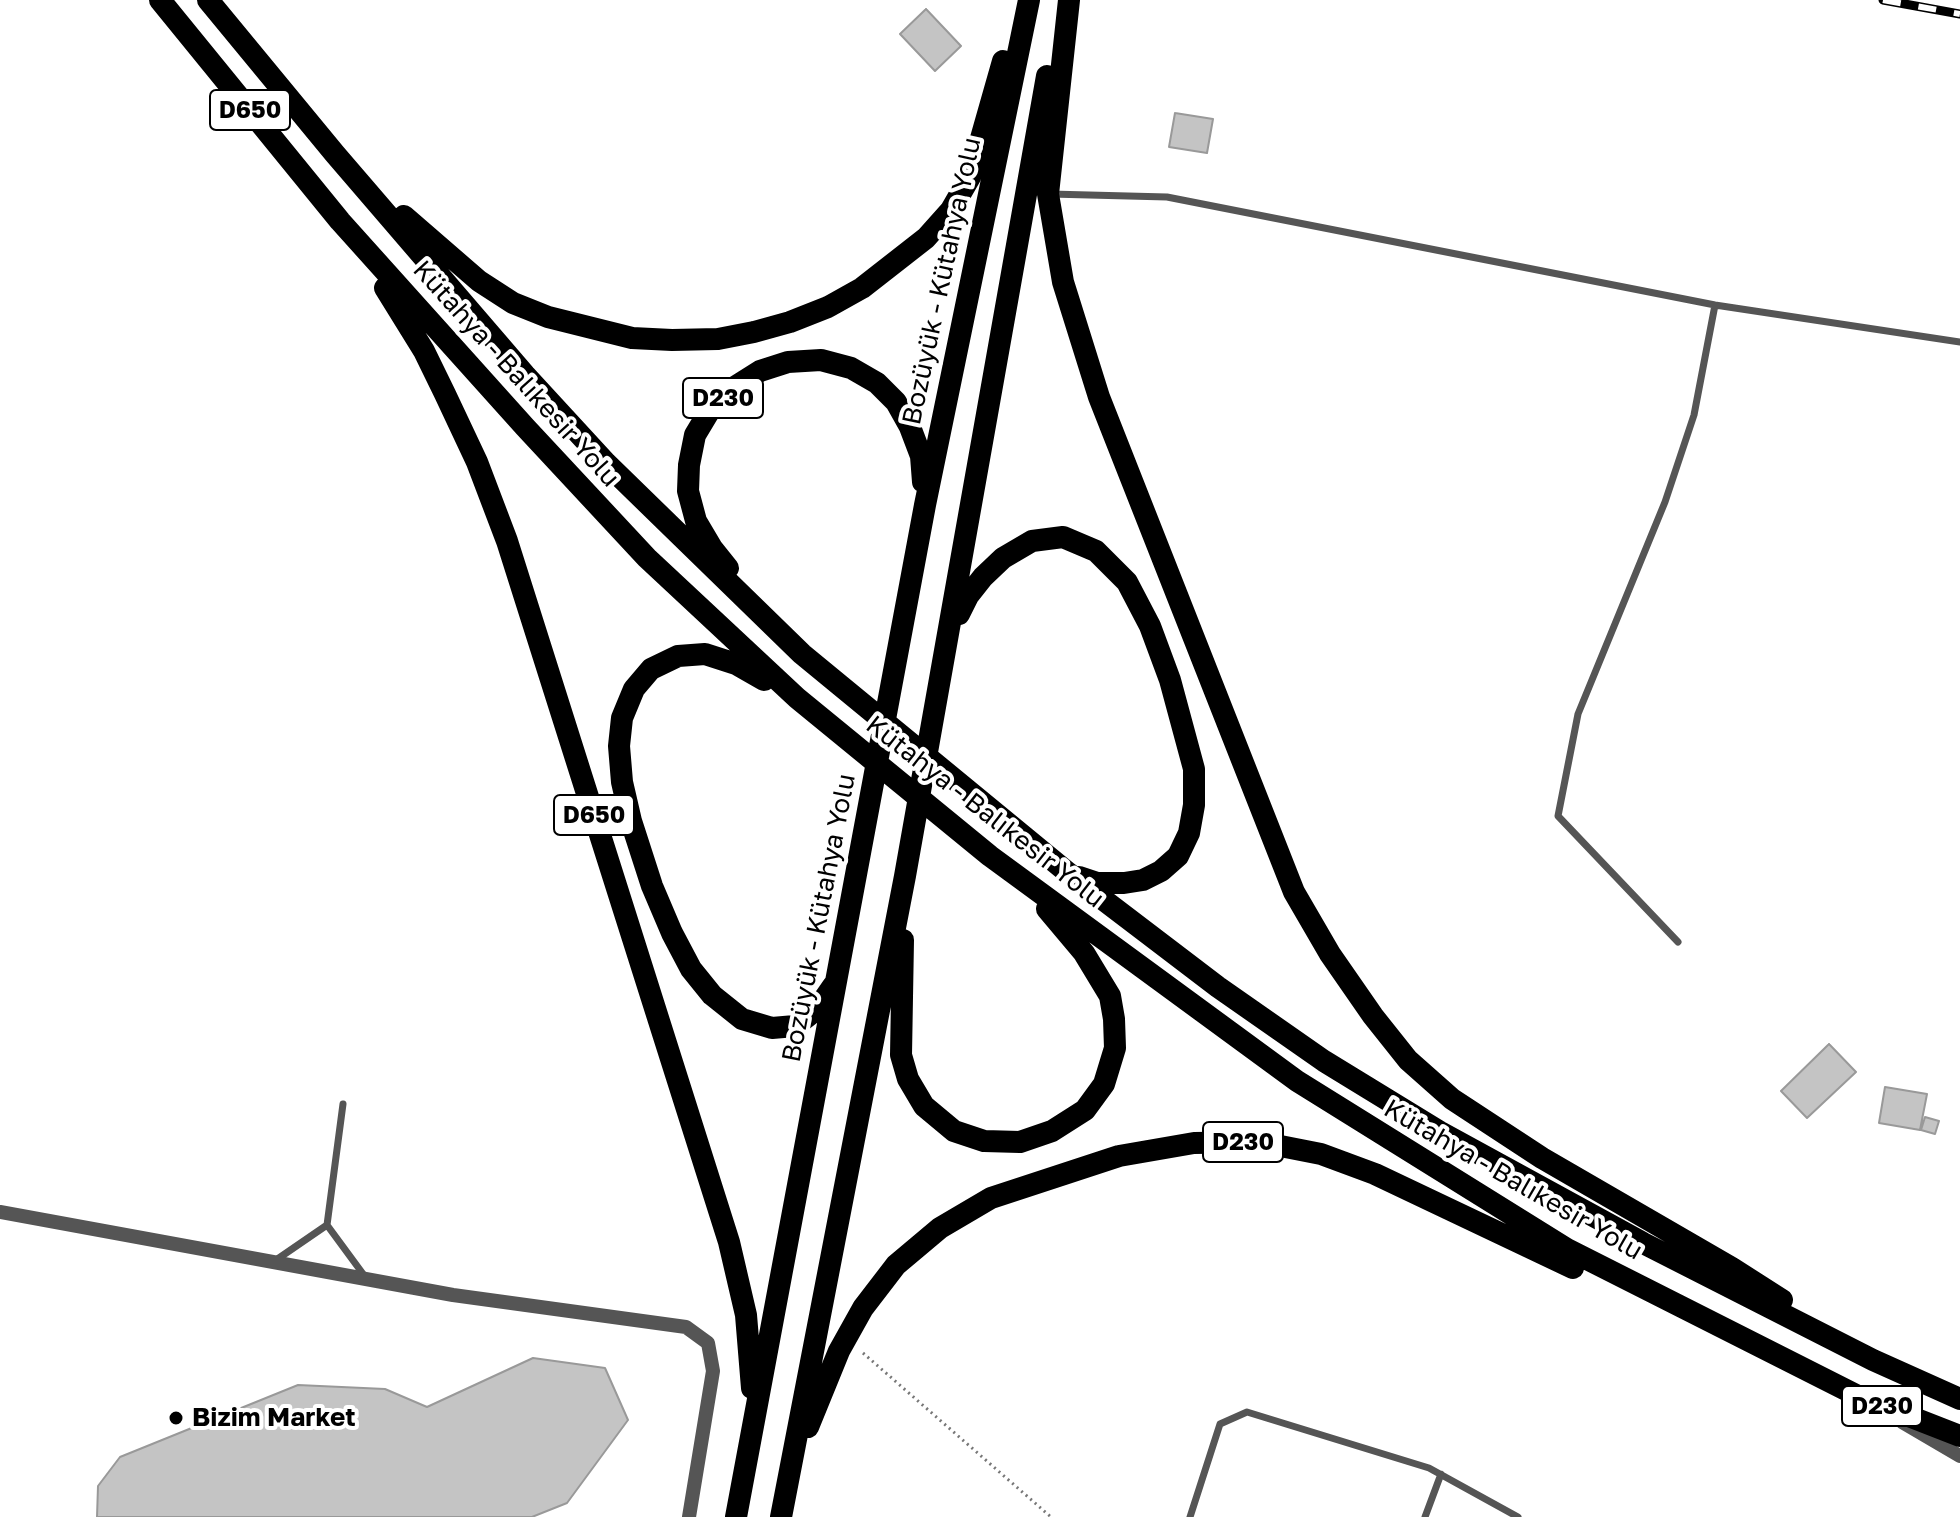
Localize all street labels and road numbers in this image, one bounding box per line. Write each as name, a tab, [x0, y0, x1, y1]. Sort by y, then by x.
road number: D650	[210, 90, 290, 130]
street label: Bozüyük - Kütahya Yolu	[896, 135, 988, 427]
street label: Kütahya - Balıkesir Yolu	[406, 255, 626, 493]
road number: D230	[683, 378, 763, 418]
street label: Kütahya - Balıkesir Yolu	[860, 709, 1110, 915]
street label: Bozüyük - Kütahya Yolu	[776, 771, 862, 1065]
road number: D650	[554, 795, 634, 835]
street label: Kütahya - Balıkesir Yolu	[1378, 1093, 1648, 1267]
road number: D230	[1203, 1122, 1283, 1162]
road number: D230	[1842, 1386, 1922, 1426]

